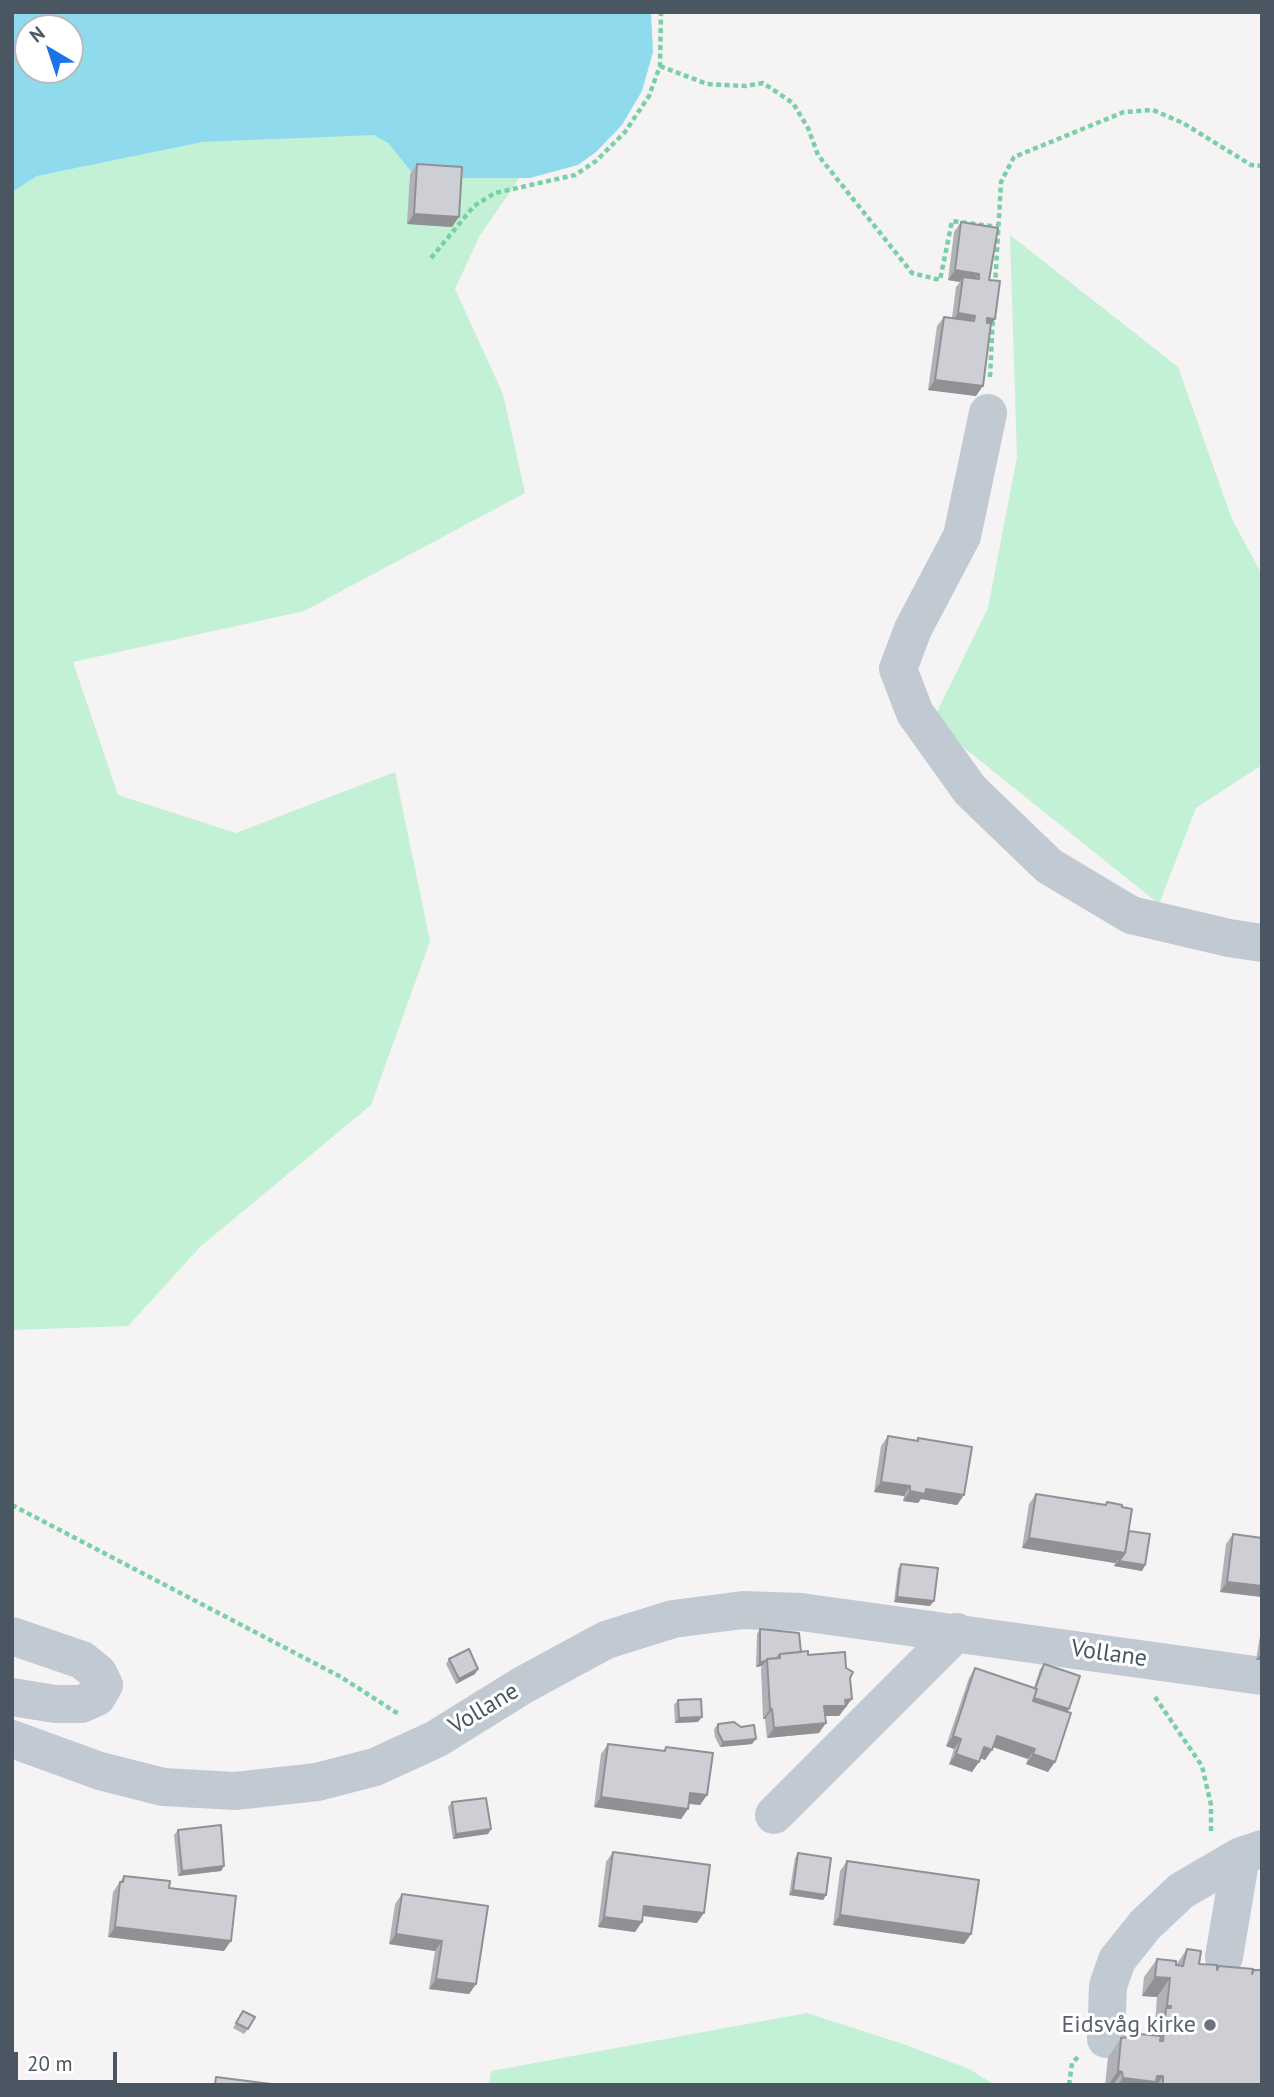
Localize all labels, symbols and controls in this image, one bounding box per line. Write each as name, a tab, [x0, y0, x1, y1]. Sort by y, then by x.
north arrow	[14, 14, 84, 84]
text: N	[25, 21, 49, 47]
street label: Vollane	[1069, 1634, 1149, 1674]
street label: Vollane	[444, 1677, 524, 1741]
place label: Eidsvåg kirke	[1061, 2011, 1196, 2039]
marker: Eidsvåg kirke	[1202, 2017, 1218, 2033]
scale bar	[18, 2038, 121, 2082]
text: 20 m	[27, 2050, 73, 2077]

